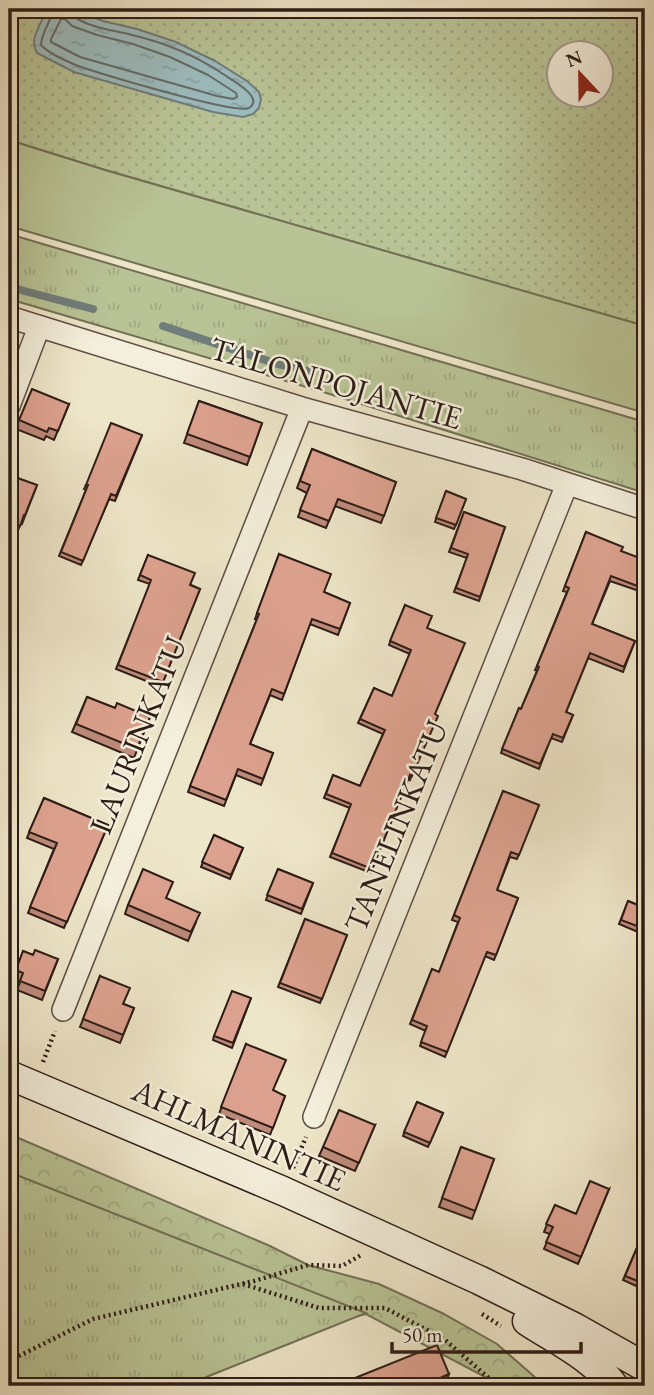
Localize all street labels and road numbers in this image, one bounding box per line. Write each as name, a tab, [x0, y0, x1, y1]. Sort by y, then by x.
street label: TALONPOJANTIE	[205, 327, 467, 439]
street label: LAURINKATU	[79, 630, 197, 840]
street label: TANELINKATU	[334, 713, 458, 938]
street label: AHLMANINTIE	[125, 1069, 352, 1201]

